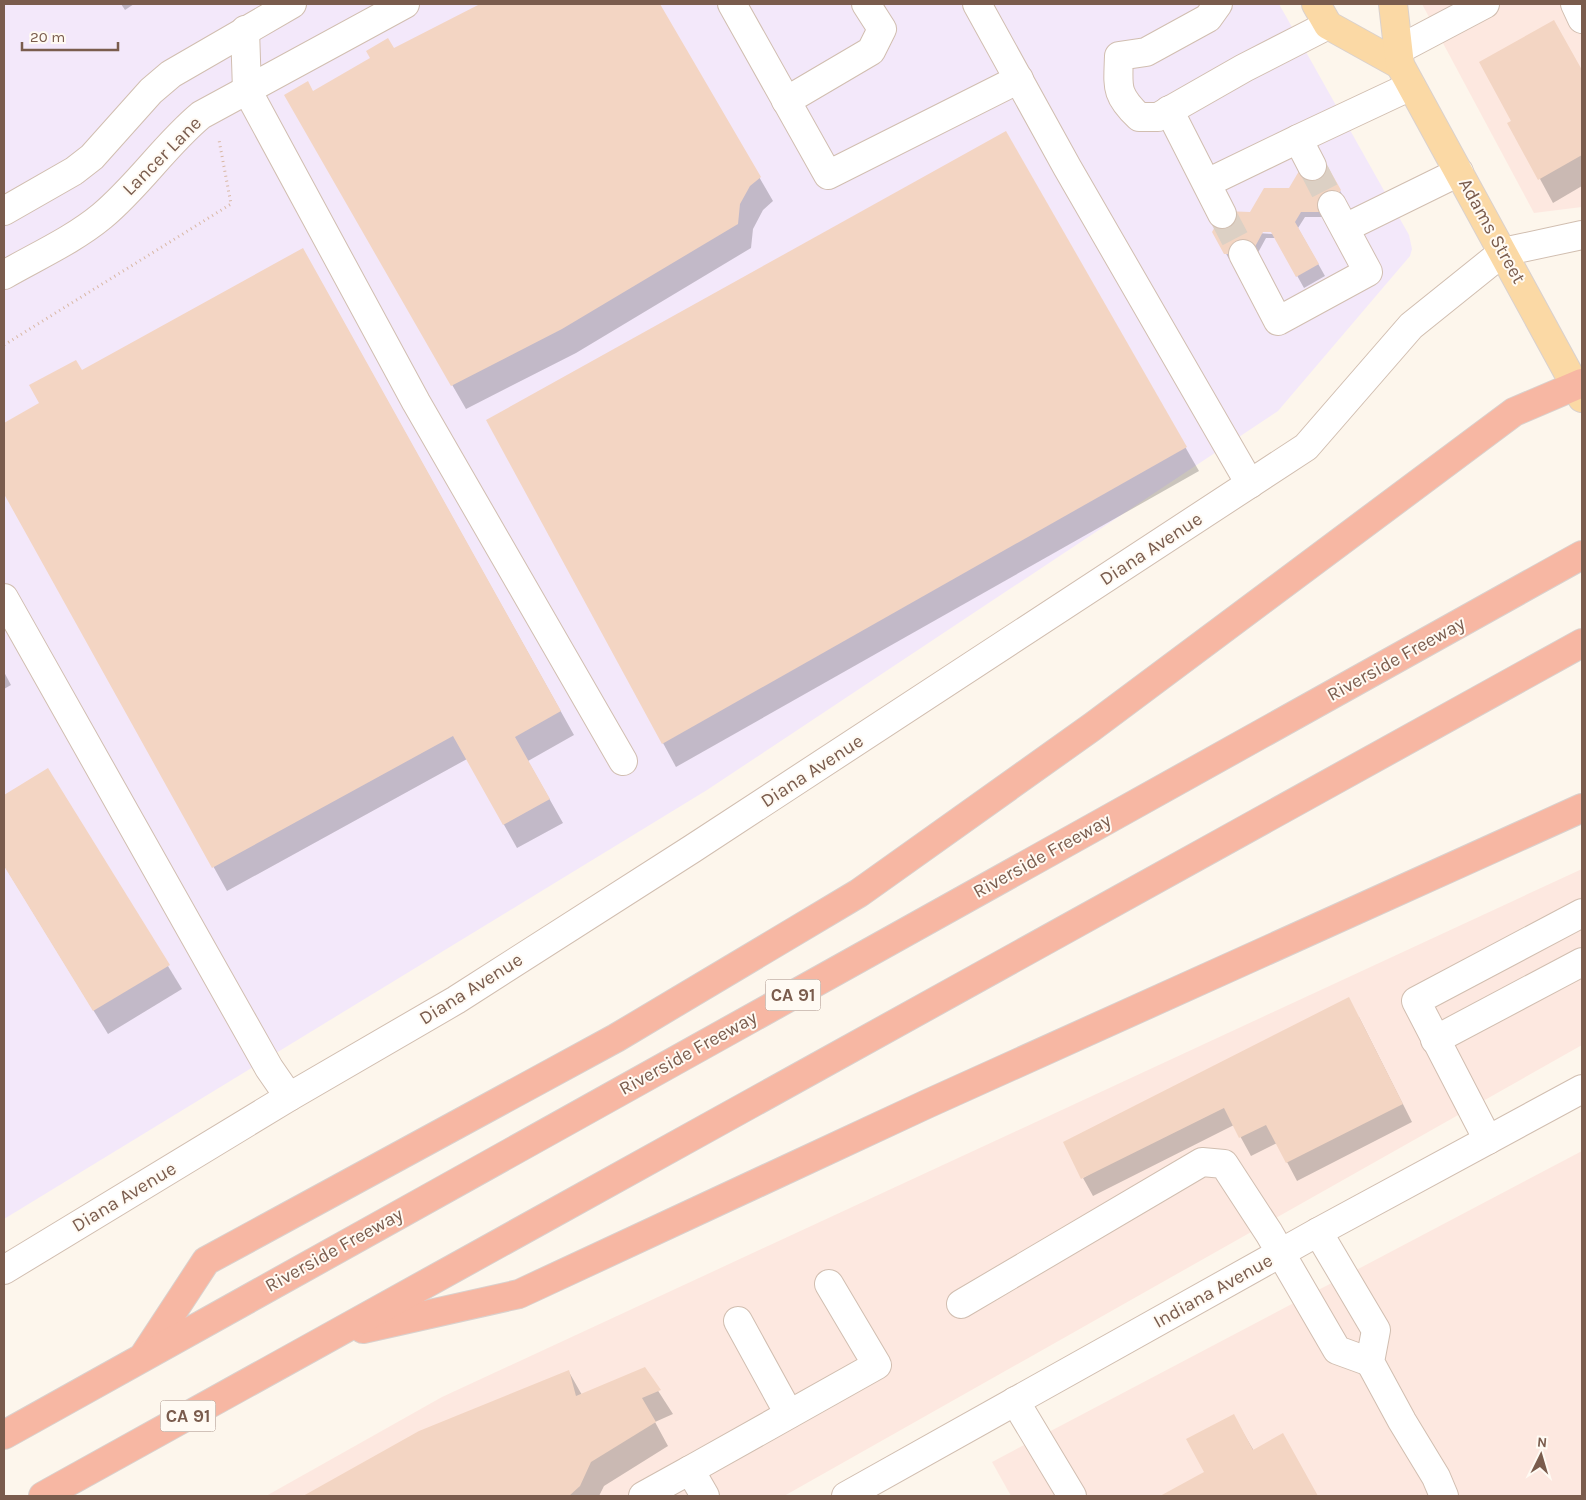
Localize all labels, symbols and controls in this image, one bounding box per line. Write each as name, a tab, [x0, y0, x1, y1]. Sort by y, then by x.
scale bar	[22, 20, 119, 52]
text: 20 m	[30, 28, 65, 46]
street label: Lancer Lane	[118, 112, 206, 200]
street label: Adams Street	[1454, 174, 1530, 288]
street label: Diana Avenue	[1096, 508, 1206, 590]
street label: Riverside Freeway	[1323, 612, 1469, 706]
street label: Diana Avenue	[757, 730, 867, 812]
street label: Riverside Freeway	[969, 809, 1115, 903]
street label: Diana Avenue	[415, 949, 527, 1029]
road number: CA 91	[766, 980, 820, 1010]
street label: Riverside Freeway	[615, 1006, 761, 1100]
street label: Diana Avenue	[68, 1157, 180, 1237]
street label: Riverside Freeway	[261, 1203, 407, 1297]
street label: Indiana Avenue	[1149, 1249, 1277, 1333]
road number: CA 91	[160, 1400, 216, 1432]
north arrow	[1516, 1430, 1566, 1480]
text: N	[1536, 1434, 1548, 1451]

